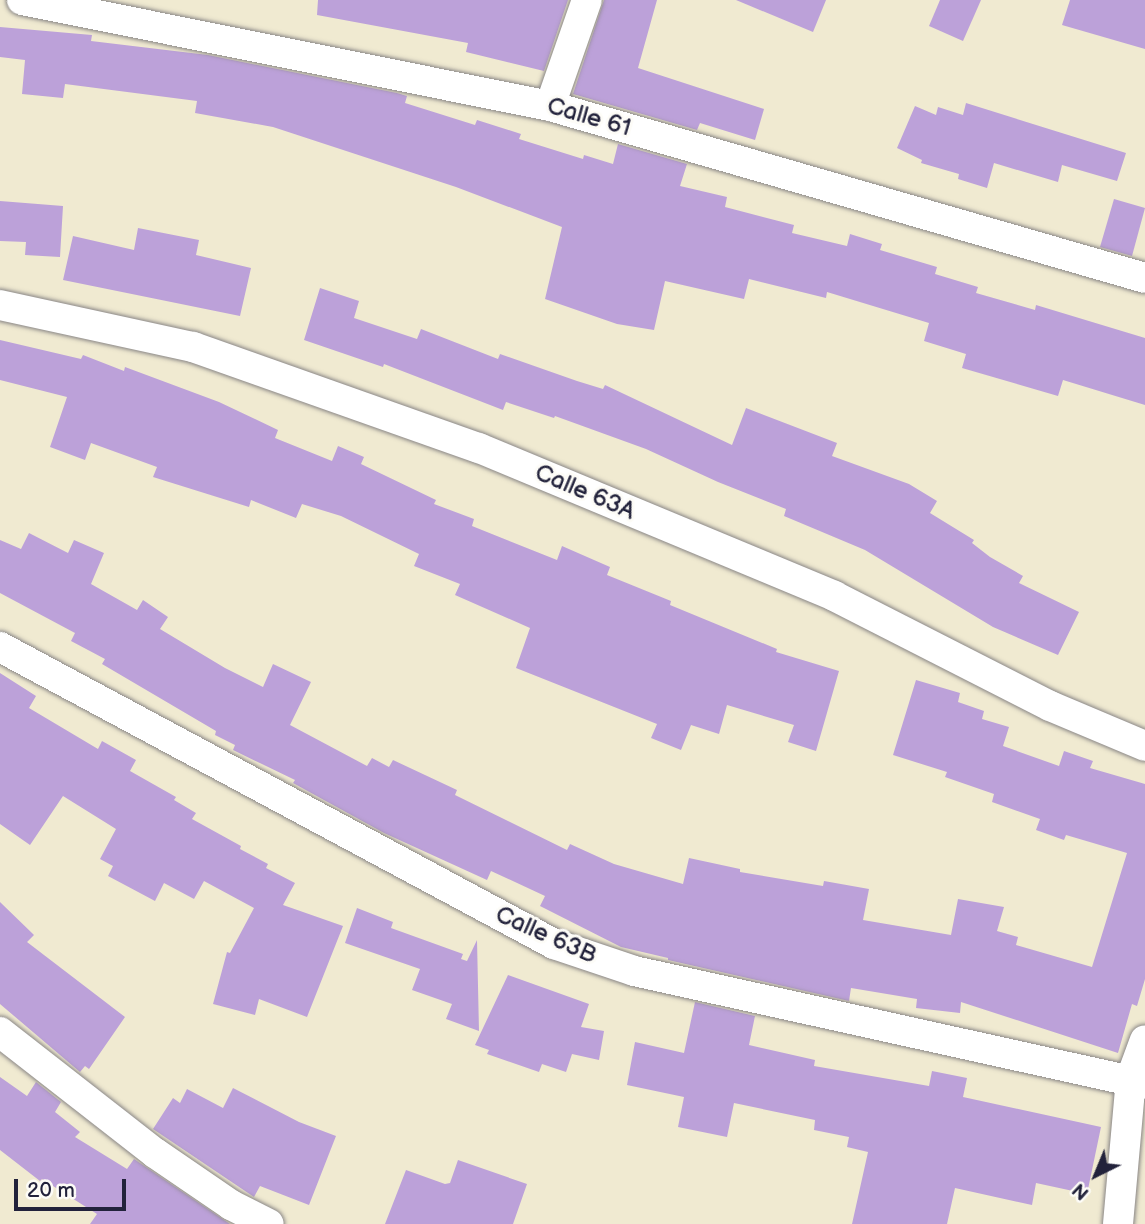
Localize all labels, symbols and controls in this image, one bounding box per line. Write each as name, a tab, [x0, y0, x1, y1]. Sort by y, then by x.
street label: Calle 61	[544, 91, 634, 143]
street label: Calle 63A	[531, 458, 639, 526]
street label: Calle 63B	[491, 900, 601, 970]
north arrow	[1061, 1140, 1131, 1210]
scale bar	[18, 1164, 130, 1208]
text: N	[1068, 1177, 1094, 1204]
text: 20 m	[27, 1178, 75, 1203]

